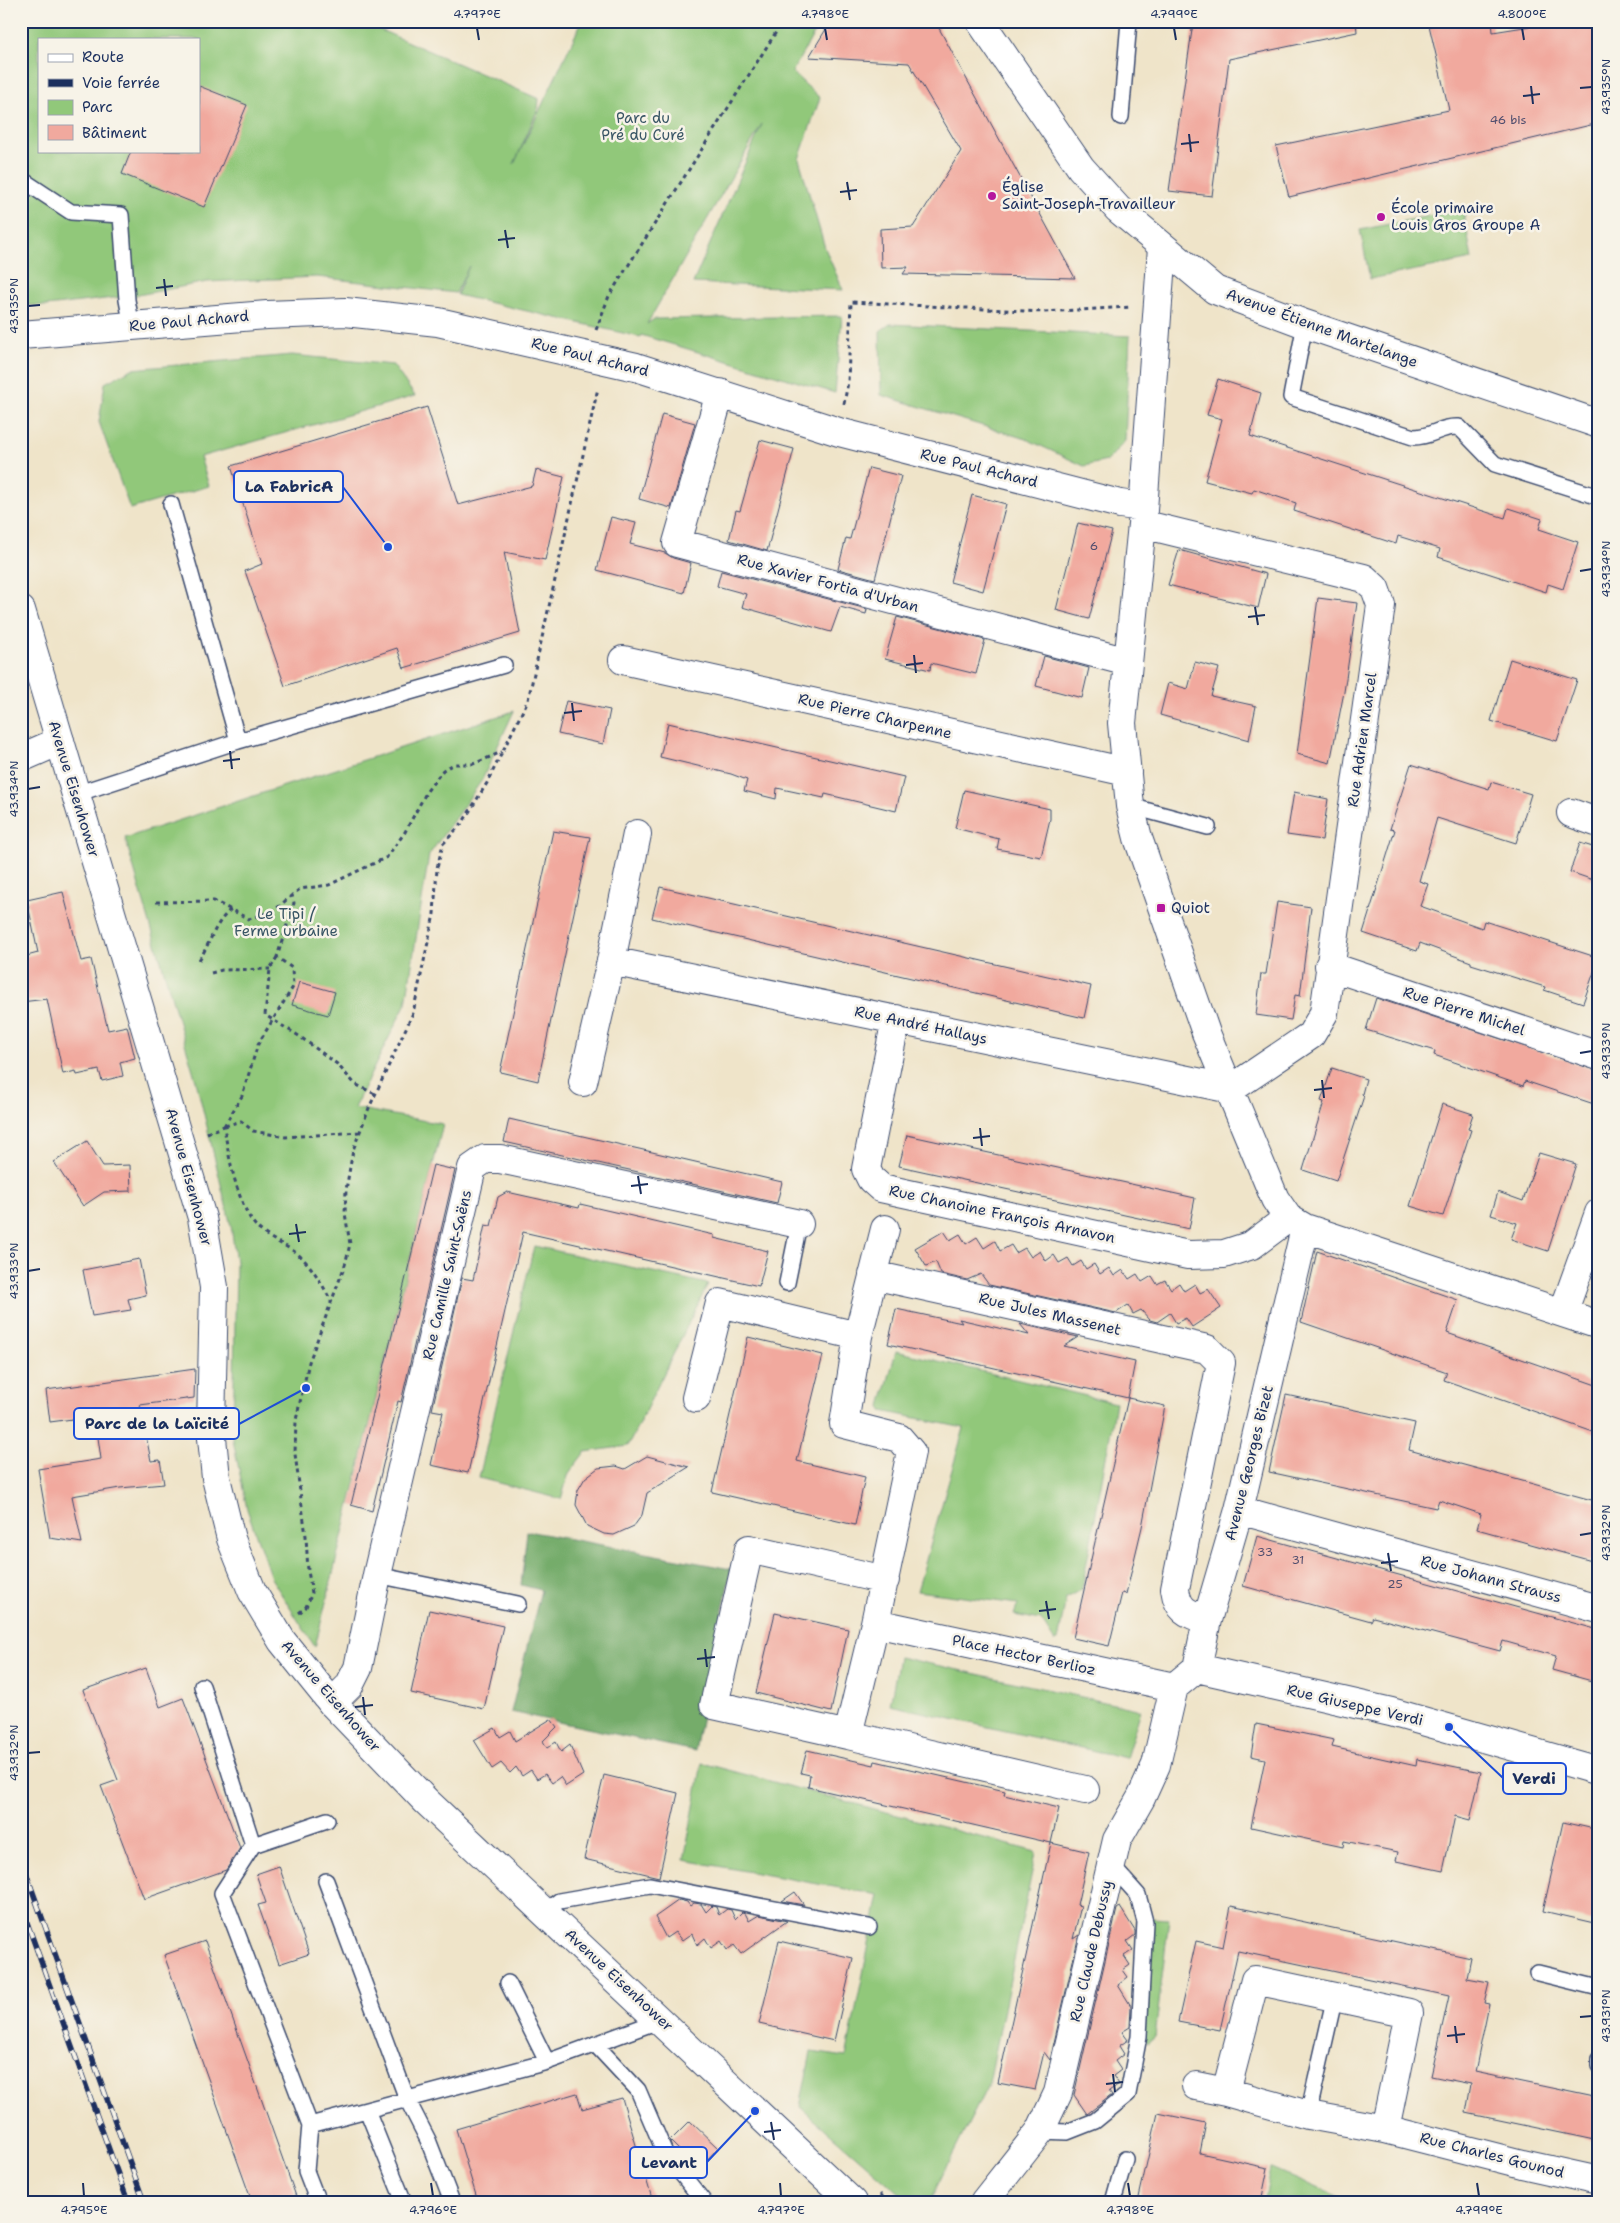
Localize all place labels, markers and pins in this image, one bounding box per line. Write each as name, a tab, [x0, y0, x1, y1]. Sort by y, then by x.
place label: Église Saint-Joseph-Travailleur	[1002, 176, 1176, 214]
marker: Église Saint-Joseph-Travailleur	[986, 190, 998, 202]
place label: École primaire Louis Gros Groupe A	[1391, 197, 1541, 235]
marker: École primaire Louis Gros Groupe A	[1375, 211, 1387, 223]
callout: La FabricA	[234, 471, 343, 502]
place label: Quiot	[1171, 898, 1210, 918]
marker: Quiot	[1155, 902, 1167, 914]
callout: Parc de la Laïcité	[74, 1408, 239, 1439]
callout: Verdi	[1503, 1763, 1566, 1794]
callout: Levant	[630, 2147, 707, 2178]

